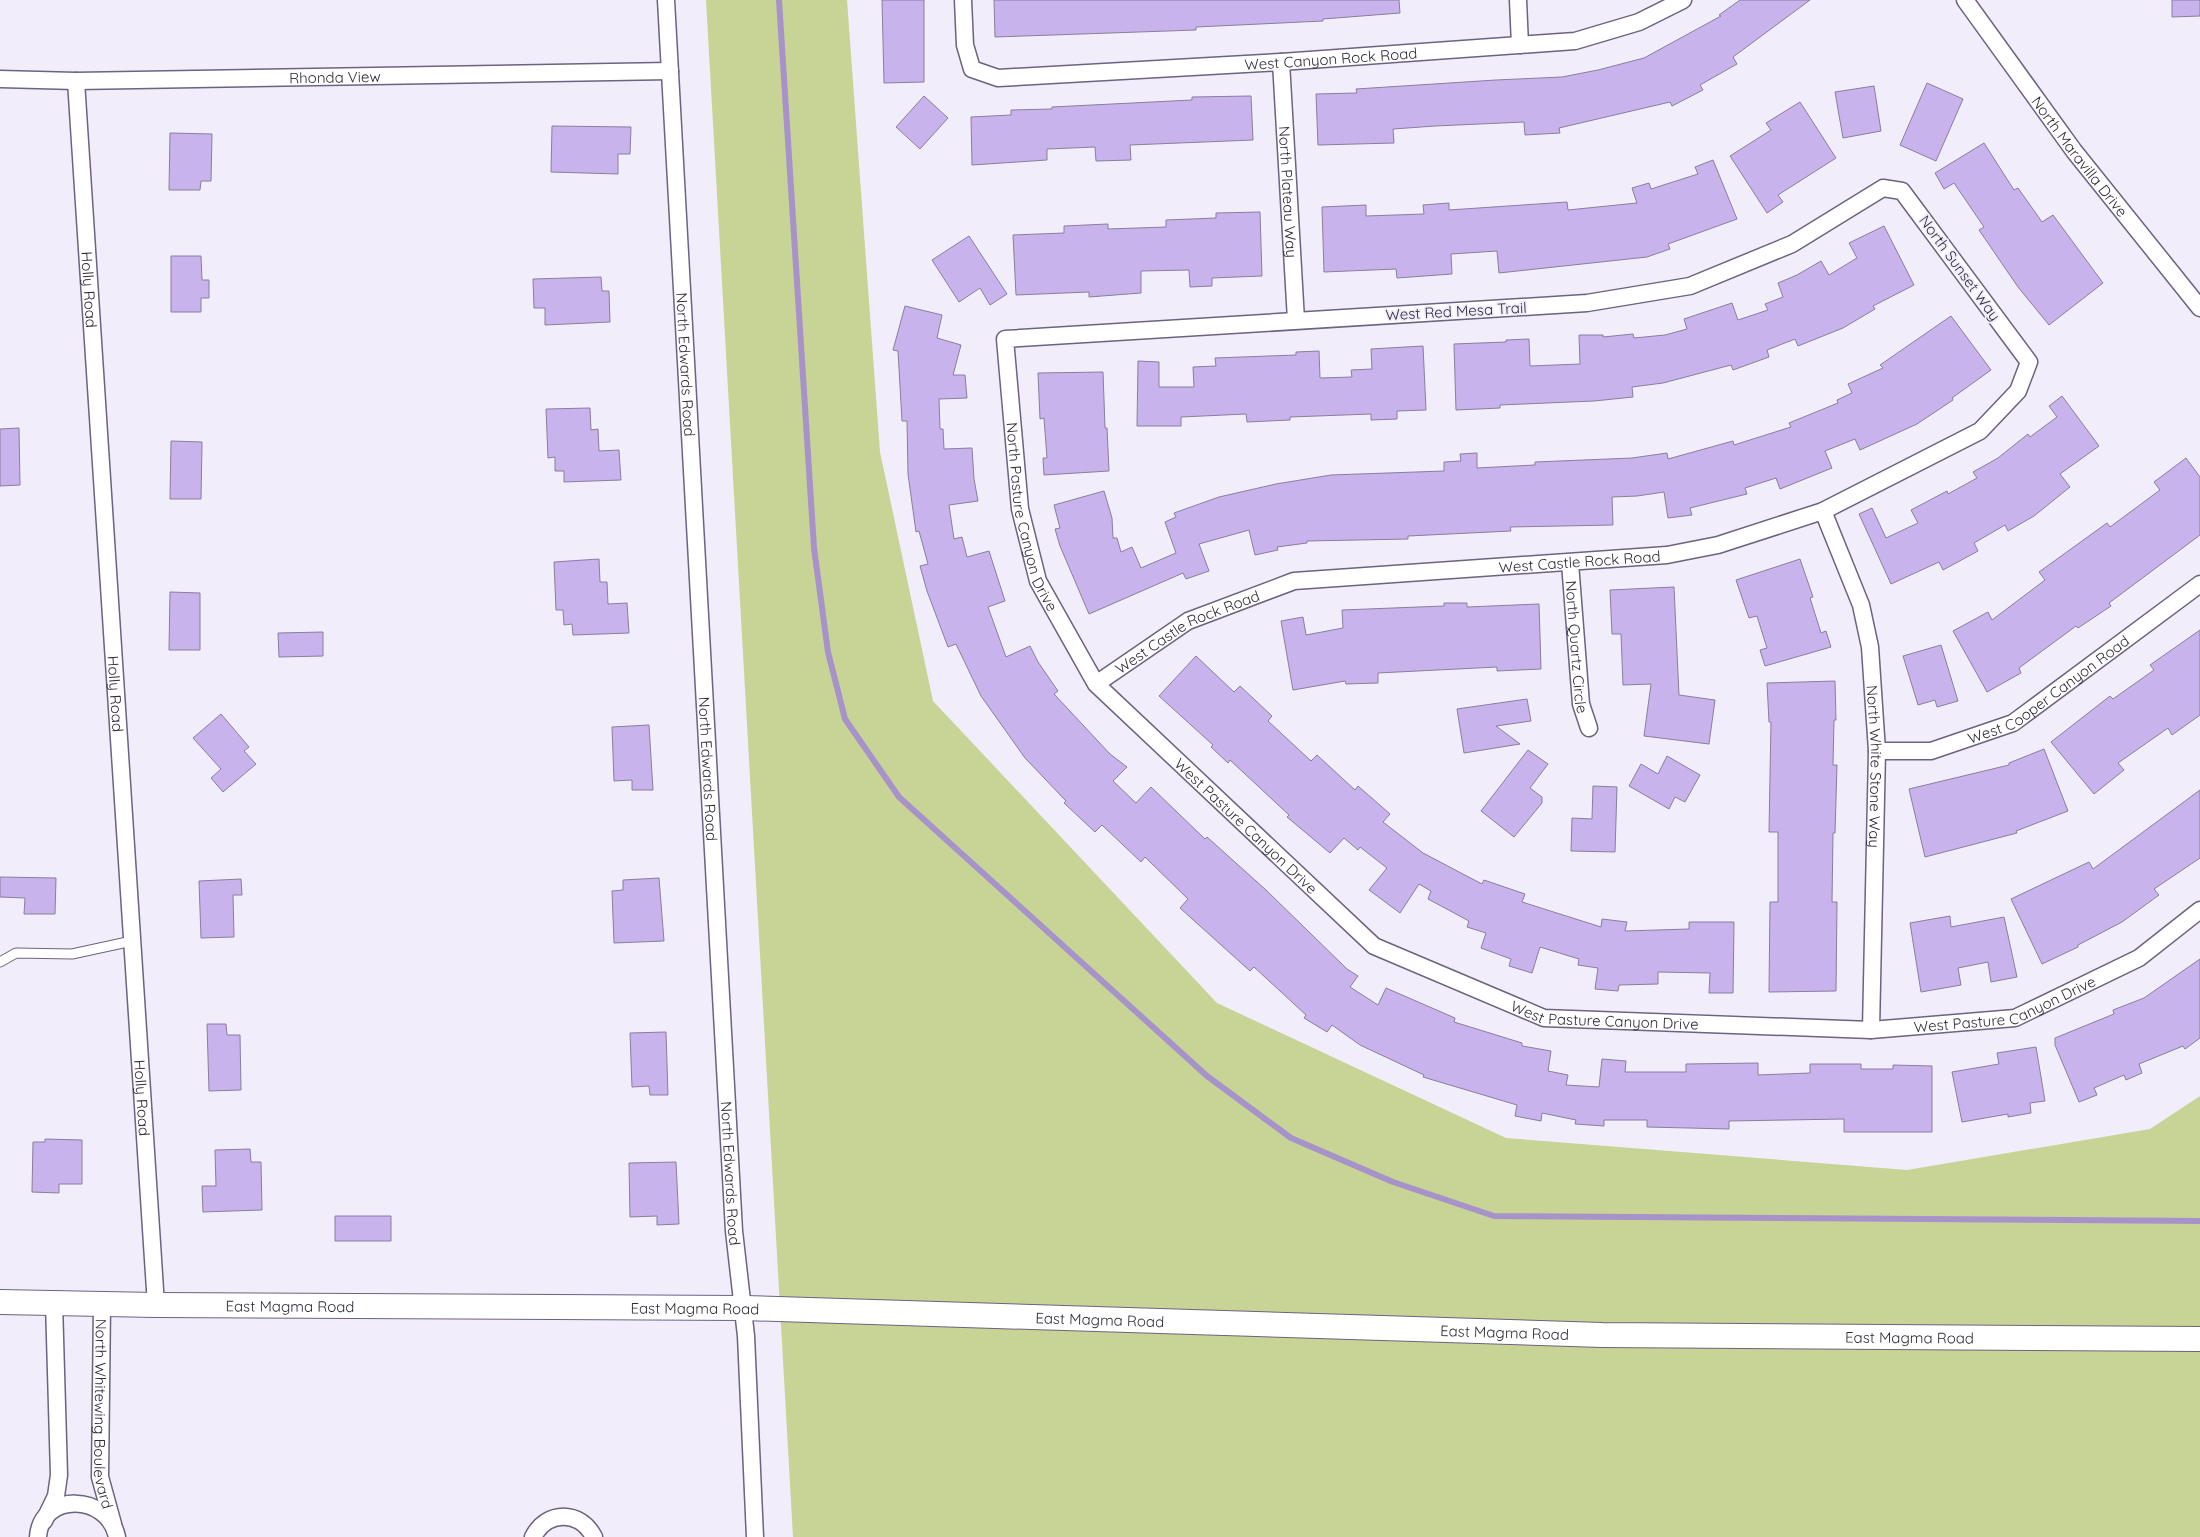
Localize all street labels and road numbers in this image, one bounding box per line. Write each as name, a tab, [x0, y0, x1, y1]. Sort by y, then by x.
street label: West Canyon Rock Road	[1244, 43, 1418, 74]
street label: Rhonda View	[289, 66, 381, 87]
street label: North Maravilla Drive	[2028, 92, 2132, 220]
street label: North Plateau Way	[1275, 125, 1302, 258]
street label: North Sunset Way	[1915, 212, 2005, 324]
street label: Holly Road	[78, 251, 102, 328]
street label: North Edwards Road	[673, 292, 700, 437]
street label: West Red Mesa Trail	[1385, 298, 1527, 324]
street label: North Pasture Canyon Drive	[1003, 421, 1062, 614]
street label: West Castle Rock Road	[1498, 546, 1661, 576]
street label: North Quartz Circle	[1562, 580, 1593, 716]
street label: West Castle Rock Road	[1111, 585, 1262, 678]
street label: West Cooper Canyon Road	[1965, 631, 2133, 747]
street label: Holly Road	[104, 655, 128, 732]
street label: North White Stone Way	[1863, 684, 1887, 848]
street label: North Edwards Road	[695, 696, 722, 841]
street label: West Pasture Canyon Drive	[1171, 754, 1322, 898]
street label: West Pasture Canyon Drive	[1913, 971, 2098, 1036]
street label: West Pasture Canyon Drive	[1508, 996, 1699, 1033]
street label: Holly Road	[130, 1059, 154, 1137]
street label: North Edwards Road	[717, 1101, 745, 1246]
street label: East Magma Road	[225, 1296, 354, 1316]
street label: East Magma Road	[630, 1298, 760, 1318]
street label: East Magma Road	[1035, 1308, 1164, 1331]
street label: North Whitewing Boulevard	[90, 1319, 118, 1511]
street label: East Magma Road	[1440, 1320, 1569, 1343]
street label: East Magma Road	[1845, 1327, 1974, 1347]

